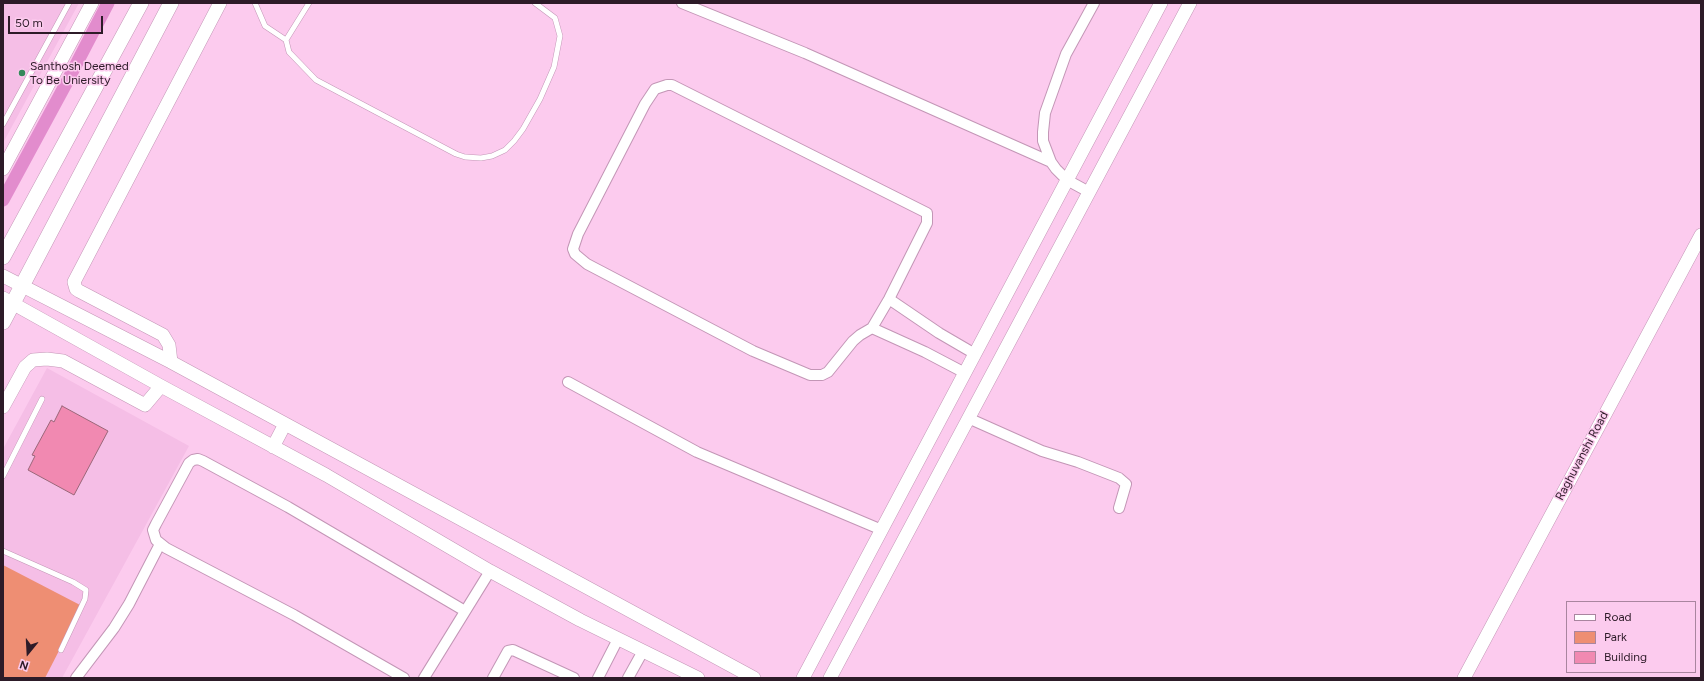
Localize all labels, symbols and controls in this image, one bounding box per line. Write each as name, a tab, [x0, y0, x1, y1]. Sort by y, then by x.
scale bar	[10, 8, 105, 34]
text: 50 m	[15, 16, 43, 30]
place label: Santhosh Deemed To Be Uniersity	[30, 59, 129, 87]
marker: Santhosh Deemed To Be Uniersity	[17, 68, 27, 78]
street label: Raghuvanshi Road	[1552, 409, 1612, 503]
legend	[1566, 601, 1696, 673]
text: Road	[1604, 610, 1632, 624]
text: Park	[1604, 630, 1627, 644]
north arrow	[8, 633, 48, 673]
text: Building	[1604, 650, 1647, 664]
text: N	[18, 657, 30, 672]

